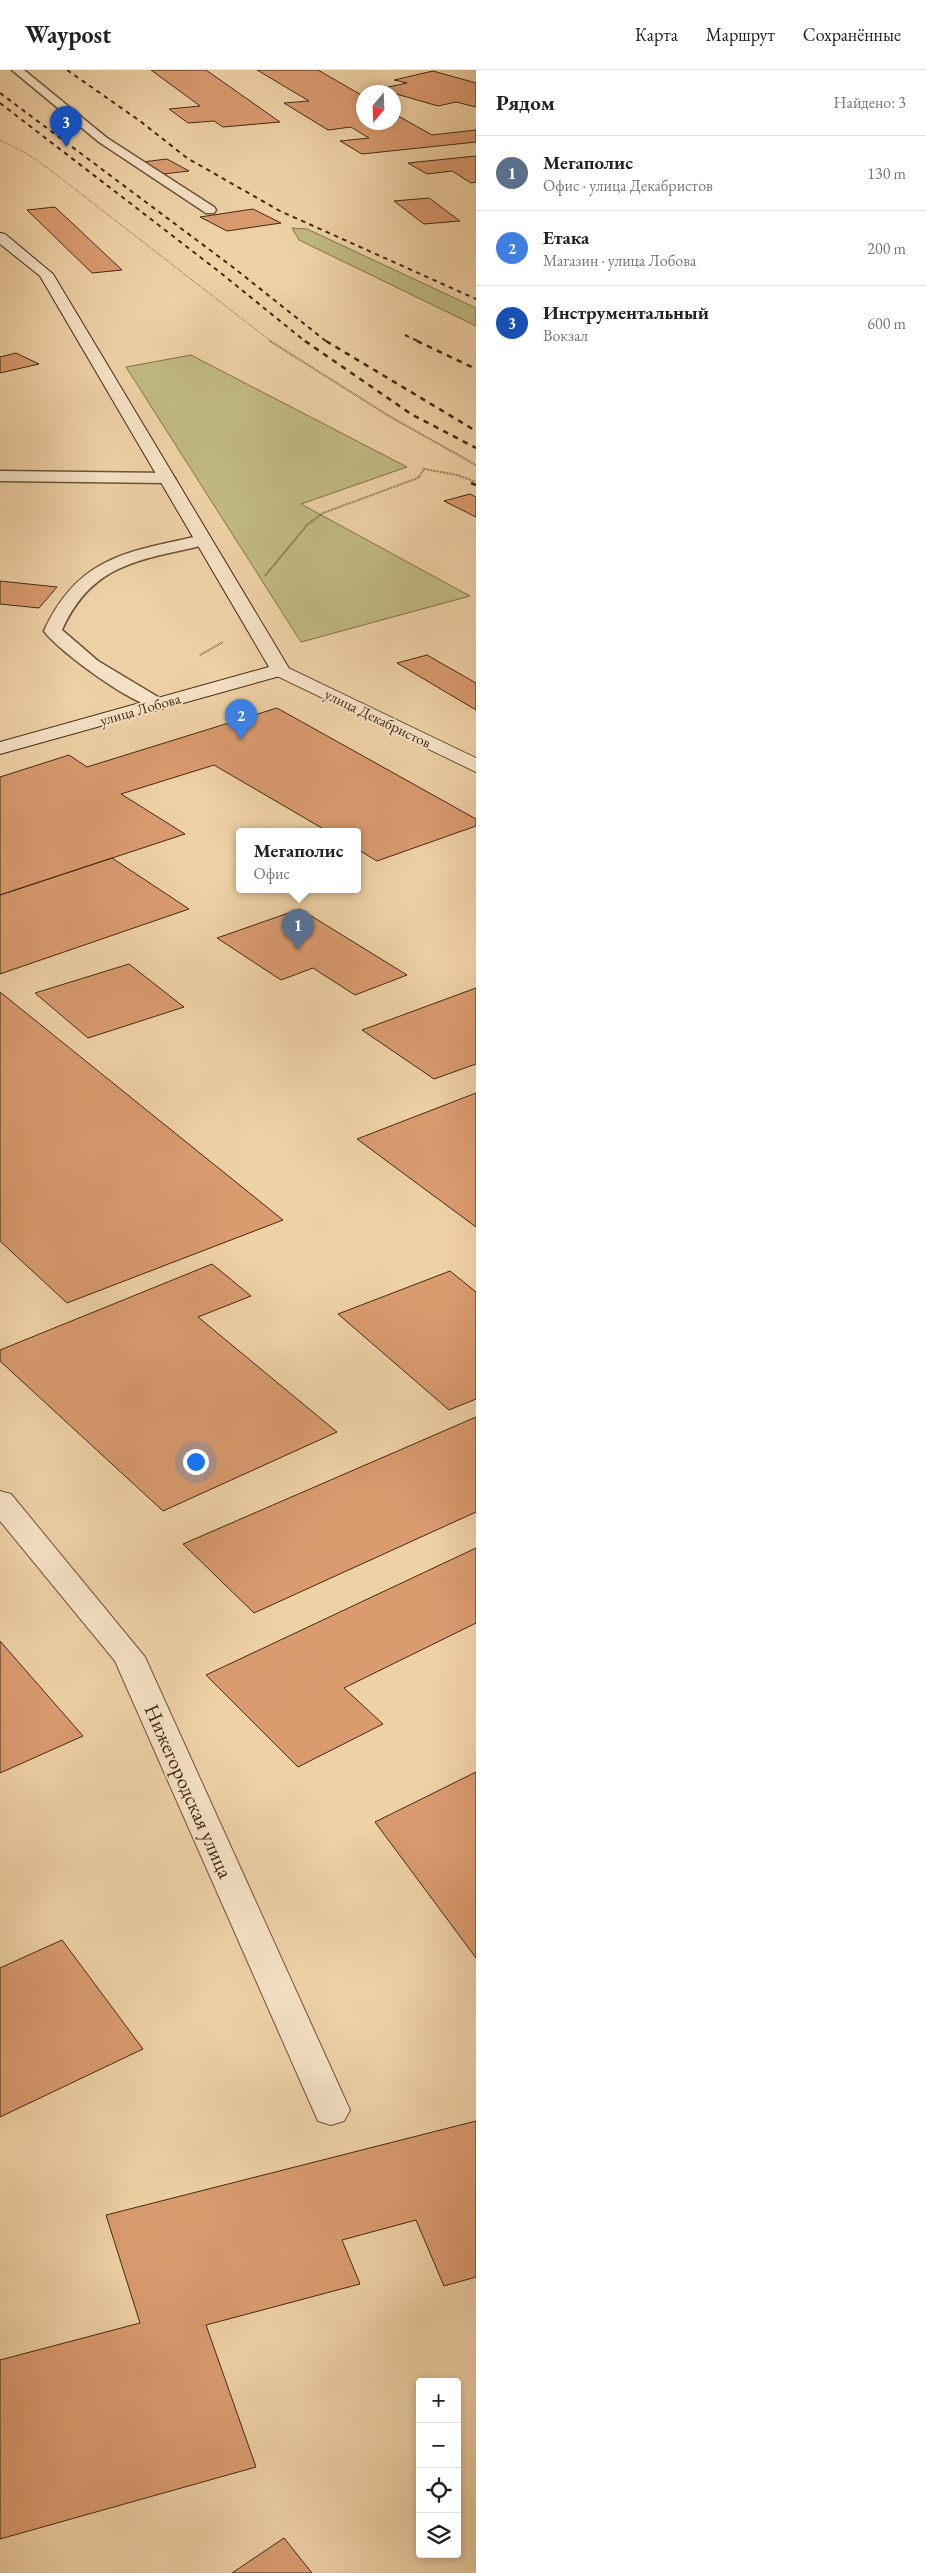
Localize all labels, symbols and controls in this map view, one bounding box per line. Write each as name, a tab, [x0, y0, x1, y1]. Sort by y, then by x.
text: Waypost	[25, 19, 111, 50]
text: Карта	[635, 23, 678, 46]
text: Маршрут	[706, 23, 775, 46]
text: Сохранённые	[803, 23, 901, 46]
north arrow	[356, 85, 401, 130]
text: Рядом	[496, 89, 555, 116]
text: Найдено: 3	[834, 92, 906, 113]
pin: 3	[50, 106, 82, 147]
text: Мегаполис	[543, 150, 633, 175]
text: 1	[508, 163, 516, 184]
text: 130 m	[867, 163, 906, 184]
text: Офис · улица Декабристов	[543, 175, 713, 196]
text: Етака	[543, 225, 589, 250]
text: 2	[508, 238, 516, 259]
text: 200 m	[867, 238, 906, 259]
text: Магазин · улица Лобова	[543, 250, 696, 271]
text: Инструментальный	[543, 300, 709, 325]
text: 3	[508, 313, 516, 334]
text: 600 m	[867, 313, 906, 334]
text: Вокзал	[543, 325, 588, 346]
street label: улица Декабристов	[322, 684, 434, 752]
street label: улица Лобова	[97, 688, 183, 730]
pin: 2	[225, 699, 257, 740]
popup	[236, 828, 361, 893]
text: Мегаполис	[253, 838, 344, 863]
text: Офис	[253, 863, 290, 884]
pin: 1	[282, 909, 314, 950]
your location	[183, 1449, 209, 1475]
street label: Нижегородская улица	[138, 1700, 240, 1883]
map controls	[416, 2378, 461, 2558]
button: +	[416, 2378, 461, 2423]
button: −	[416, 2423, 461, 2468]
button: locate	[416, 2468, 461, 2513]
button: layers	[416, 2513, 461, 2558]

